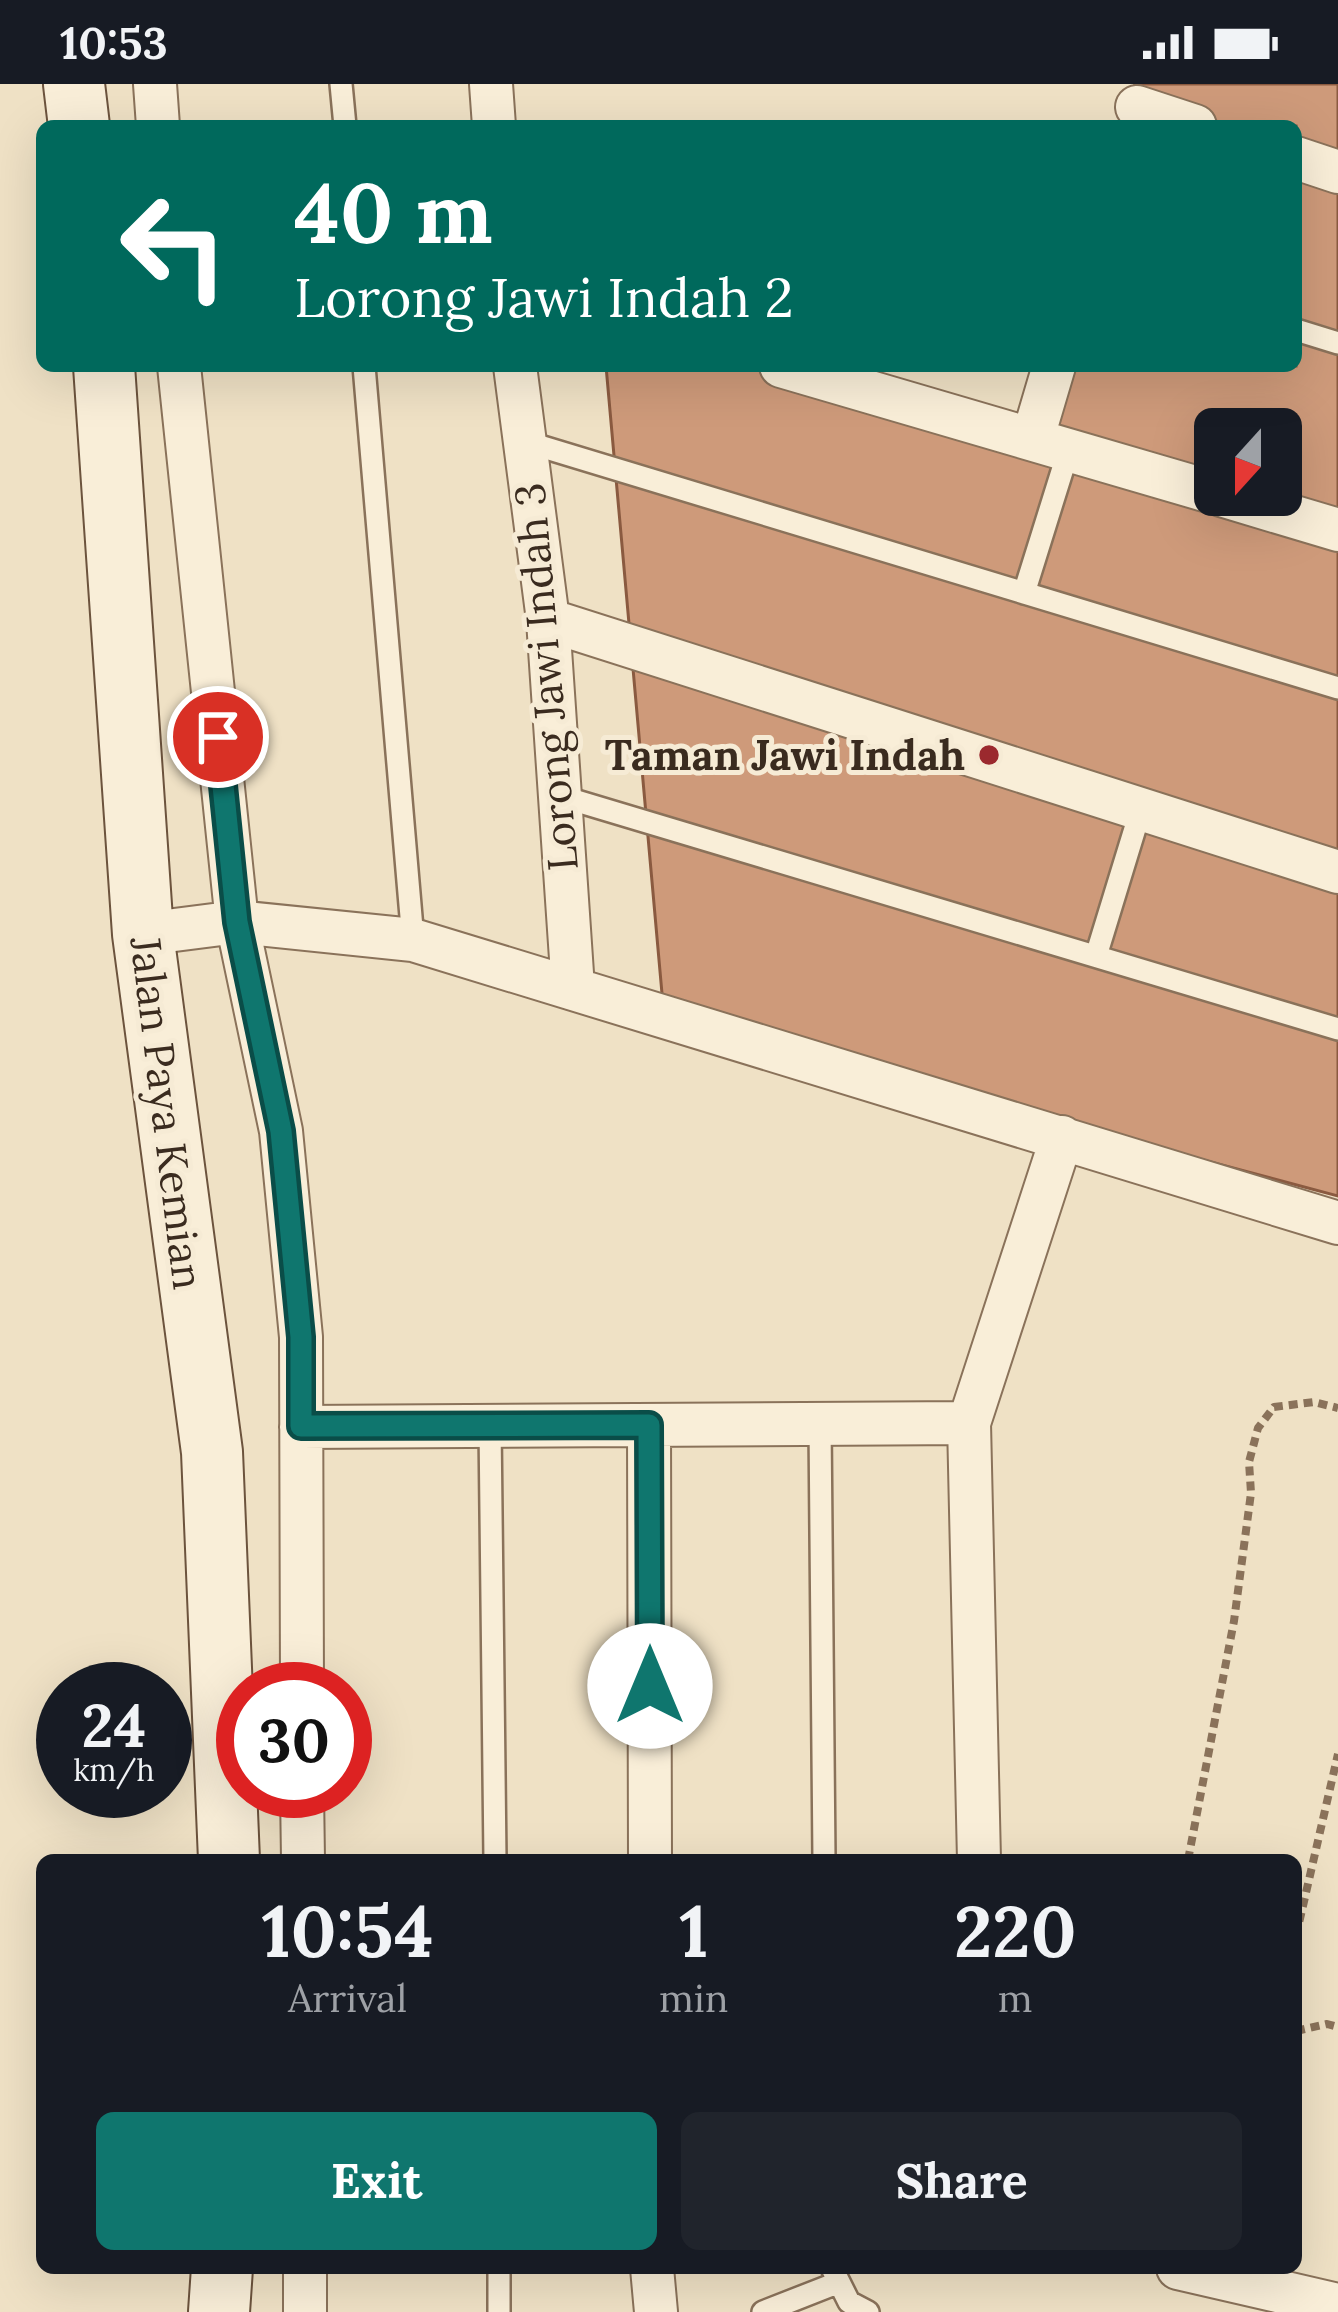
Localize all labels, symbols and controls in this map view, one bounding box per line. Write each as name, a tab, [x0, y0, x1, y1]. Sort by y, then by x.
text: 10:53	[60, 14, 168, 71]
text: 40 m	[294, 158, 493, 266]
icon: left	[96, 168, 252, 324]
text: Lorong Jawi Indah 2	[294, 263, 793, 332]
north arrow	[1194, 408, 1302, 516]
map controls	[1194, 408, 1302, 516]
street label: Lorong Jawi Indah 3	[502, 481, 590, 873]
pin	[167, 686, 269, 788]
icon: arrive	[185, 704, 251, 770]
place label: Taman Jawi Indah	[605, 728, 965, 782]
marker: Taman Jawi Indah	[976, 742, 1002, 768]
street label: Jalan Paya Kemian	[118, 933, 215, 1292]
position arrow	[587, 1623, 713, 1749]
speed limit sign: 30	[216, 1662, 372, 1818]
text: 24	[82, 1687, 146, 1763]
text: km/h	[73, 1751, 155, 1789]
text: 10:54	[261, 1885, 434, 1977]
text: 1	[679, 1885, 708, 1977]
text: 220	[954, 1885, 1077, 1977]
text: Arrival	[288, 1973, 407, 2023]
text: min	[659, 1973, 729, 2023]
text: m	[998, 1973, 1033, 2023]
button: Exit	[96, 2112, 657, 2250]
button: Share	[681, 2112, 1242, 2250]

